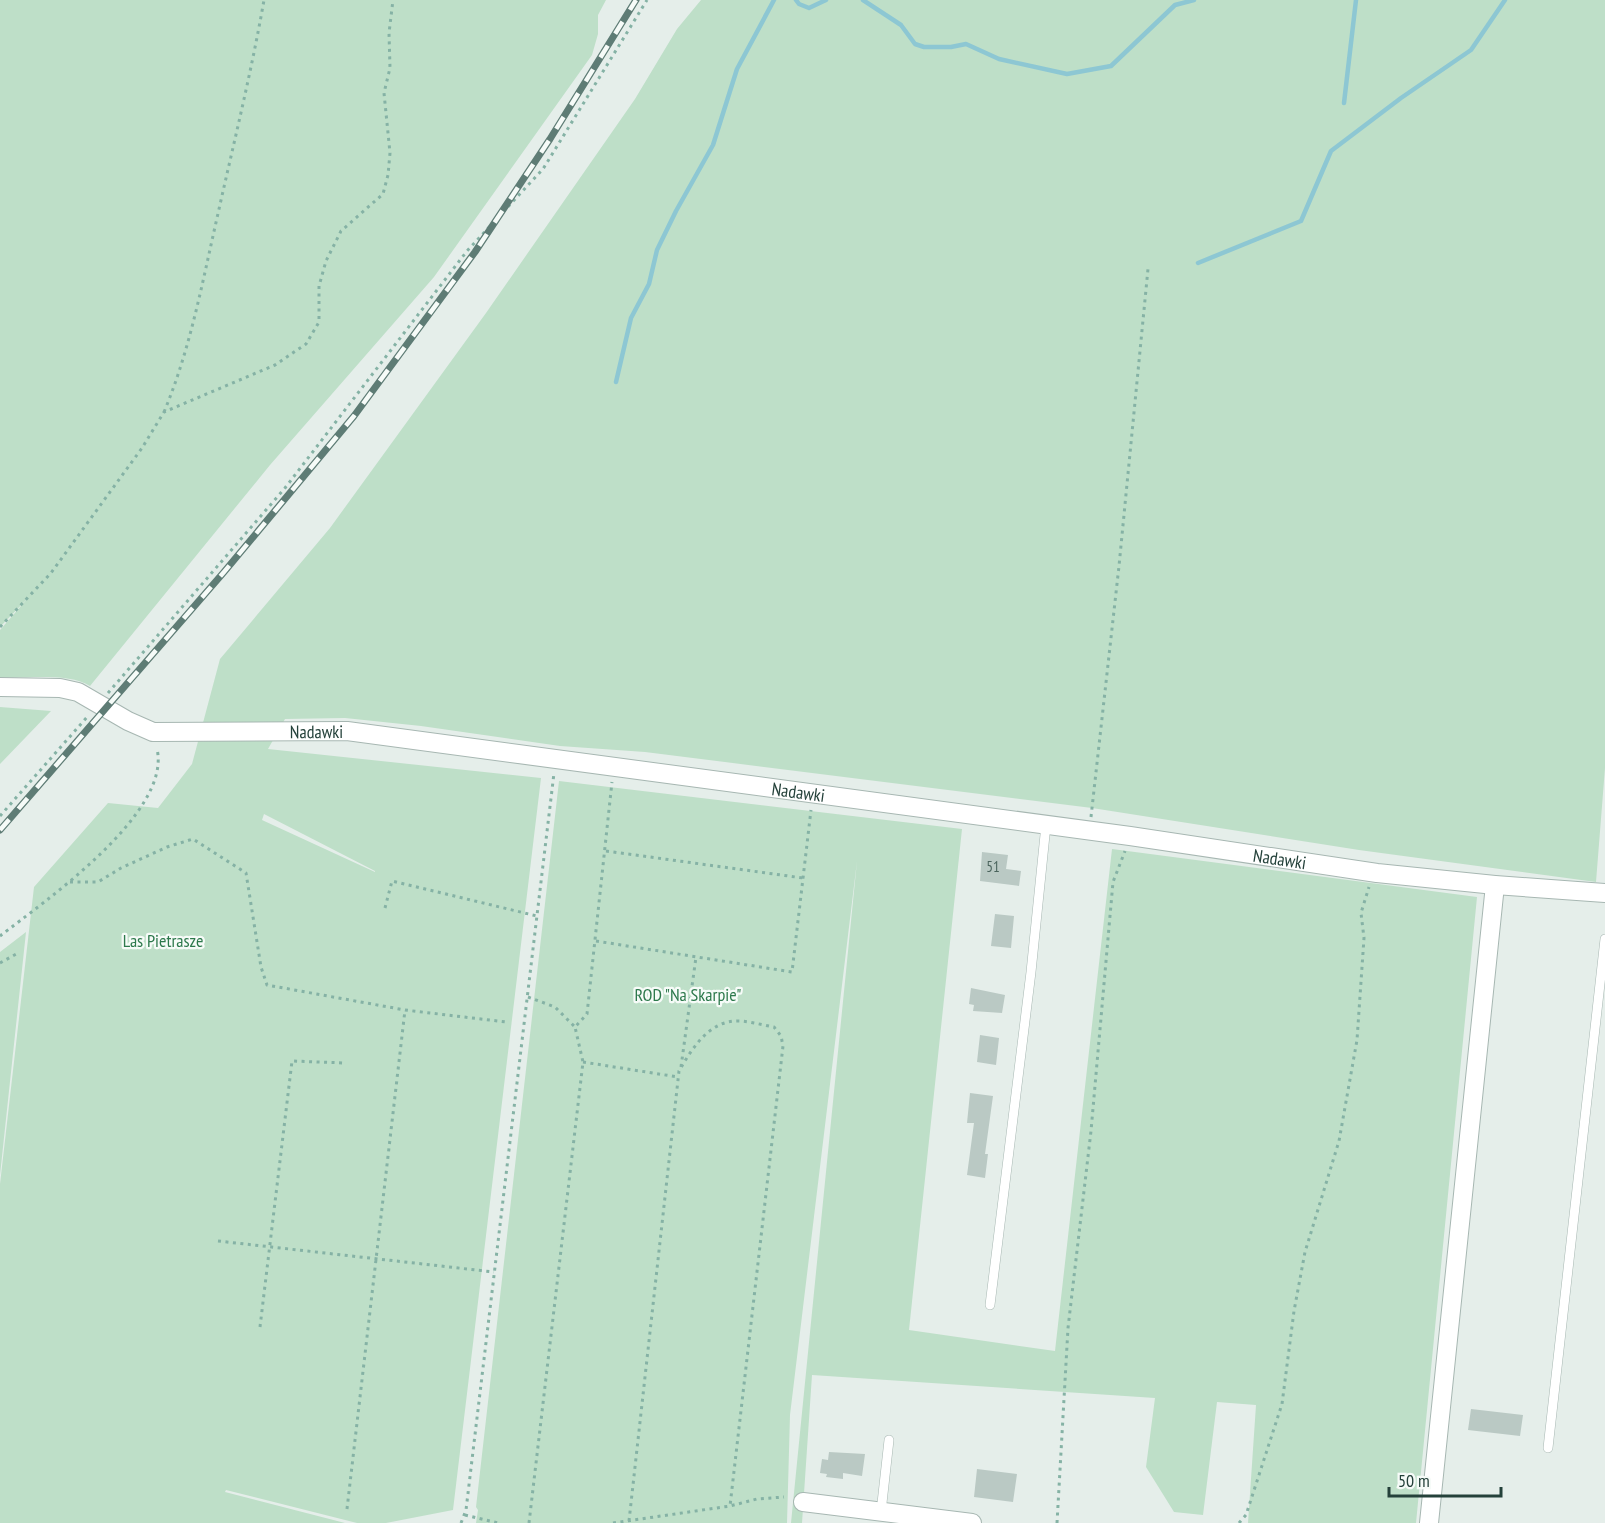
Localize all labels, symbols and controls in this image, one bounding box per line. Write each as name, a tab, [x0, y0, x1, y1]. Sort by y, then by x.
street label: Nadawki	[290, 720, 343, 743]
street label: Nadawki	[770, 777, 826, 806]
street label: Nadawki	[1252, 843, 1308, 874]
house number: 51	[986, 857, 1000, 876]
park label: Las Pietrasze	[123, 929, 203, 952]
park label: ROD "Na Skarpie"	[634, 983, 742, 1006]
scale bar	[1389, 1460, 1502, 1498]
text: 50 m	[1398, 1469, 1430, 1492]

